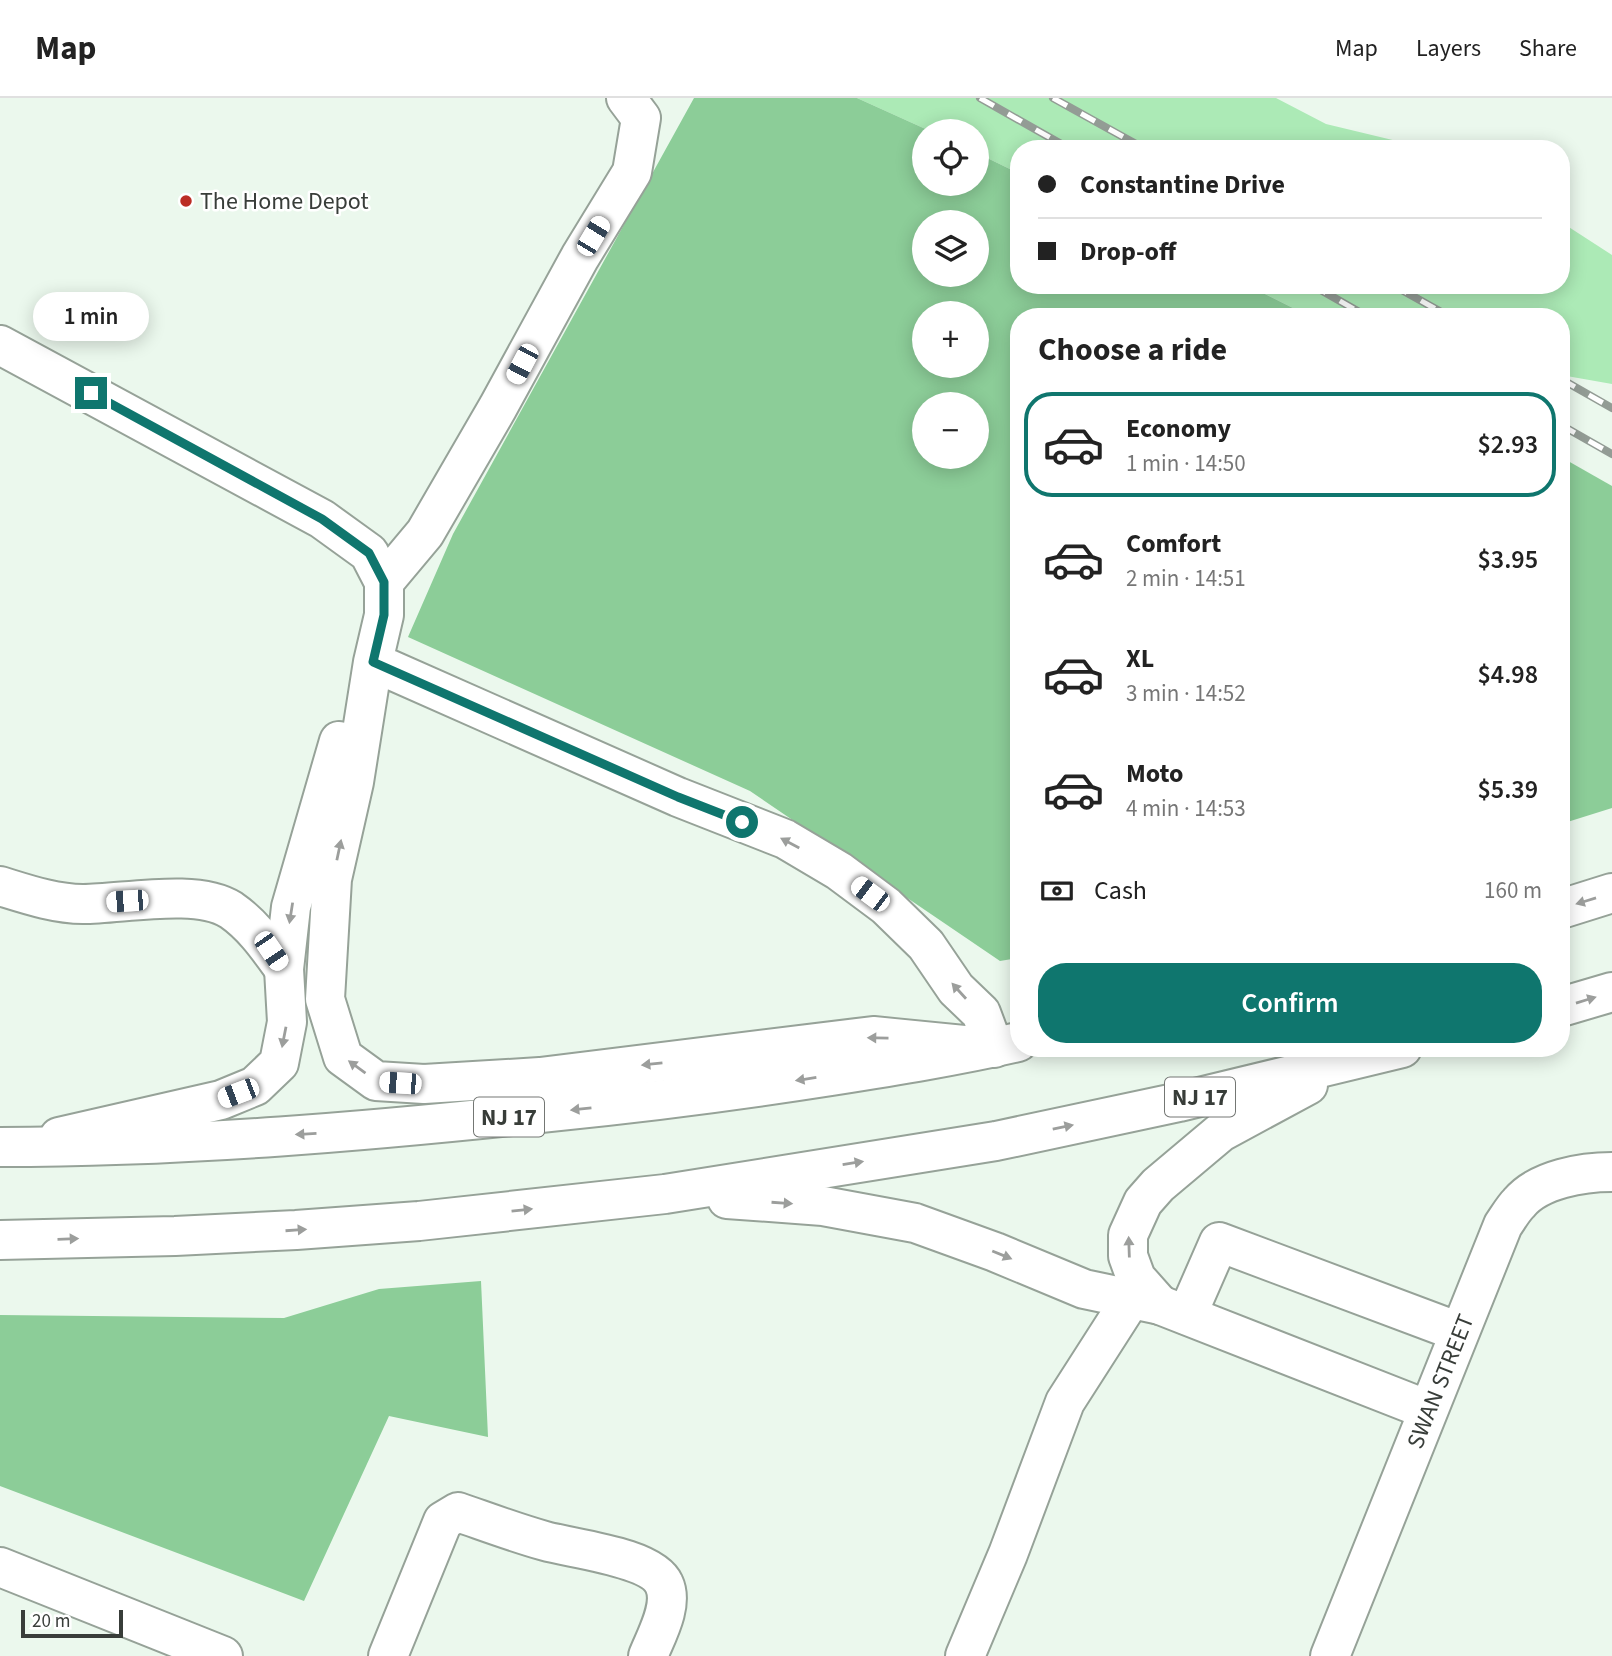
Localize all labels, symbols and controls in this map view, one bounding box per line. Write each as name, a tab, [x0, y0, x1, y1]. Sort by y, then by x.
text: Map	[35, 25, 96, 72]
text: Map	[1335, 31, 1378, 66]
text: Layers	[1416, 31, 1481, 66]
text: Share	[1519, 31, 1577, 66]
map controls	[912, 119, 989, 469]
button: locate	[912, 119, 989, 196]
text: Constantine Drive	[1080, 166, 1285, 203]
place label: The Home Depot	[200, 184, 369, 219]
marker: The Home Depot	[178, 193, 194, 209]
button: layers	[912, 210, 989, 287]
car	[574, 213, 613, 259]
text: Drop-off	[1080, 233, 1176, 270]
callout: 1 min	[33, 292, 149, 341]
text: 1 min	[64, 300, 118, 333]
button: +	[912, 301, 989, 378]
text: Choose a ride	[1038, 327, 1227, 373]
car	[503, 341, 542, 387]
route end	[75, 377, 107, 409]
button: −	[912, 392, 989, 469]
text: Economy	[1126, 410, 1231, 447]
icon: car	[1042, 413, 1105, 476]
text: $2.93	[1477, 426, 1538, 463]
text: 1 min · 14:50	[1126, 447, 1246, 480]
text: Comfort	[1126, 525, 1221, 562]
icon: car	[1042, 528, 1105, 591]
text: $3.95	[1477, 541, 1538, 578]
text: 2 min · 14:51	[1126, 562, 1246, 595]
text: XL	[1126, 640, 1154, 677]
icon: car	[1042, 643, 1105, 706]
text: $4.98	[1477, 656, 1538, 693]
text: 3 min · 14:52	[1126, 677, 1246, 710]
text: Moto	[1126, 755, 1183, 792]
icon: car	[1042, 758, 1105, 821]
text: $5.39	[1477, 771, 1538, 808]
text: 4 min · 14:53	[1126, 792, 1246, 825]
route start	[726, 806, 758, 838]
one-way arrow	[780, 837, 800, 849]
one-way arrow	[333, 839, 344, 861]
icon: cash	[1038, 872, 1076, 910]
text: Cash	[1094, 872, 1147, 909]
car	[847, 873, 894, 915]
text: 160 m	[1484, 874, 1542, 907]
car	[106, 889, 149, 913]
one-way arrow	[1576, 896, 1597, 907]
one-way arrow	[285, 902, 296, 924]
car	[251, 928, 292, 974]
button: Confirm	[1038, 963, 1542, 1043]
one-way arrow	[951, 982, 967, 1000]
one-way arrow	[1576, 994, 1597, 1004]
one-way arrow	[278, 1026, 289, 1048]
one-way arrow	[867, 1032, 889, 1043]
one-way arrow	[641, 1059, 663, 1070]
one-way arrow	[348, 1060, 366, 1074]
car	[379, 1071, 422, 1095]
one-way arrow	[795, 1074, 817, 1085]
car	[215, 1076, 262, 1110]
road number: NJ 17	[1165, 1078, 1235, 1116]
road number: NJ 17	[474, 1098, 544, 1136]
one-way arrow	[570, 1104, 592, 1115]
one-way arrow	[1052, 1121, 1074, 1132]
one-way arrow	[294, 1129, 316, 1140]
one-way arrow	[842, 1157, 864, 1168]
one-way arrow	[771, 1198, 793, 1209]
one-way arrow	[511, 1204, 533, 1215]
one-way arrow	[285, 1224, 307, 1235]
one-way arrow	[57, 1234, 79, 1245]
one-way arrow	[1123, 1236, 1135, 1258]
one-way arrow	[991, 1249, 1012, 1260]
street label: SWAN STREET	[1398, 1309, 1483, 1454]
scale bar	[21, 1607, 122, 1639]
text: 20 m	[32, 1608, 70, 1635]

